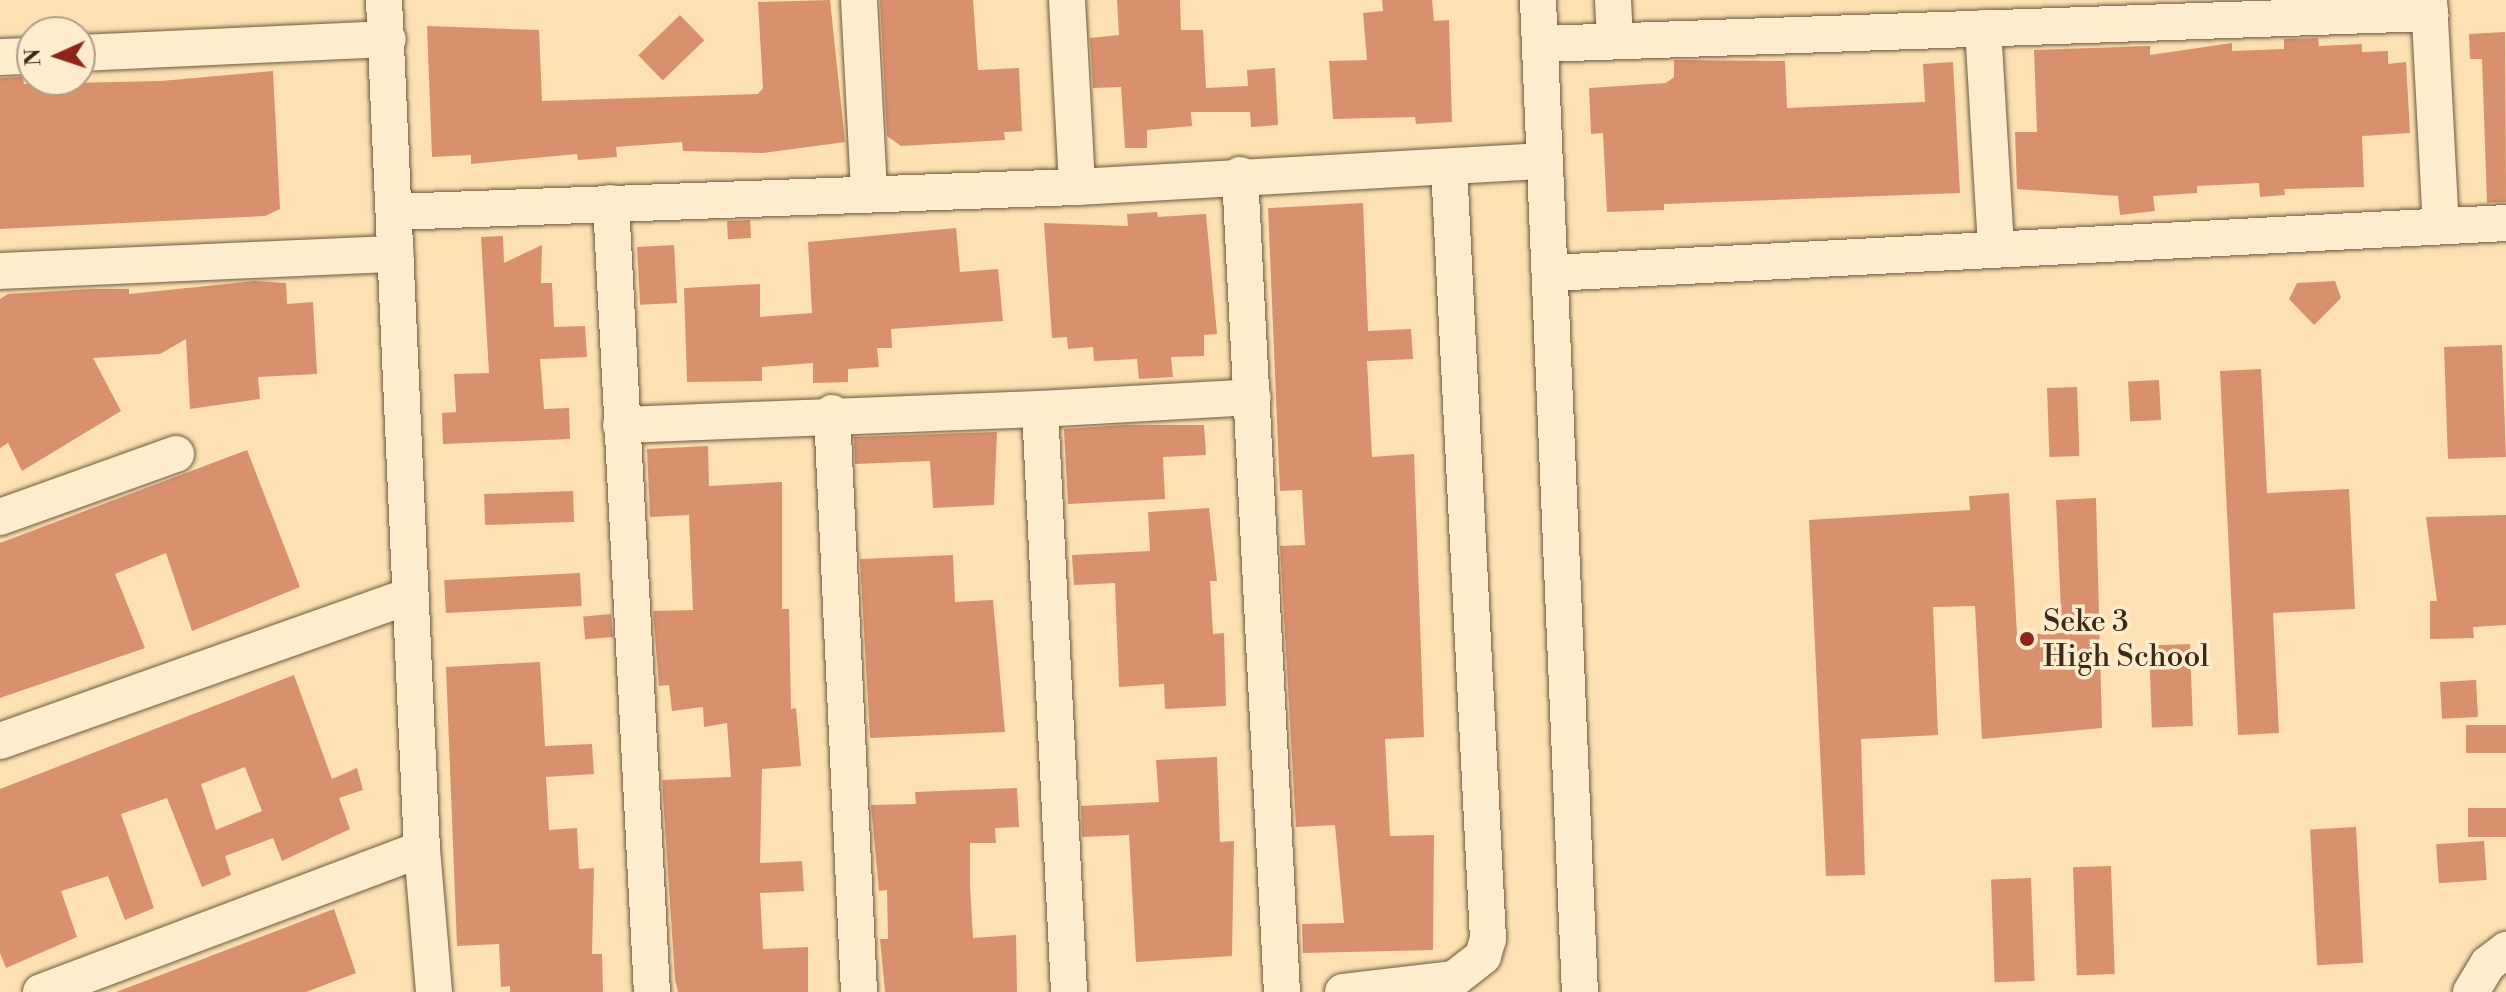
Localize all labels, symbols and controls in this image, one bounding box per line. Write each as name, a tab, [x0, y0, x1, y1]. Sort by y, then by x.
north arrow	[16, 16, 96, 96]
text: N	[20, 48, 47, 67]
place label: Seke 3 High School	[2043, 604, 2209, 674]
marker: Seke 3 High School	[2018, 630, 2036, 648]

